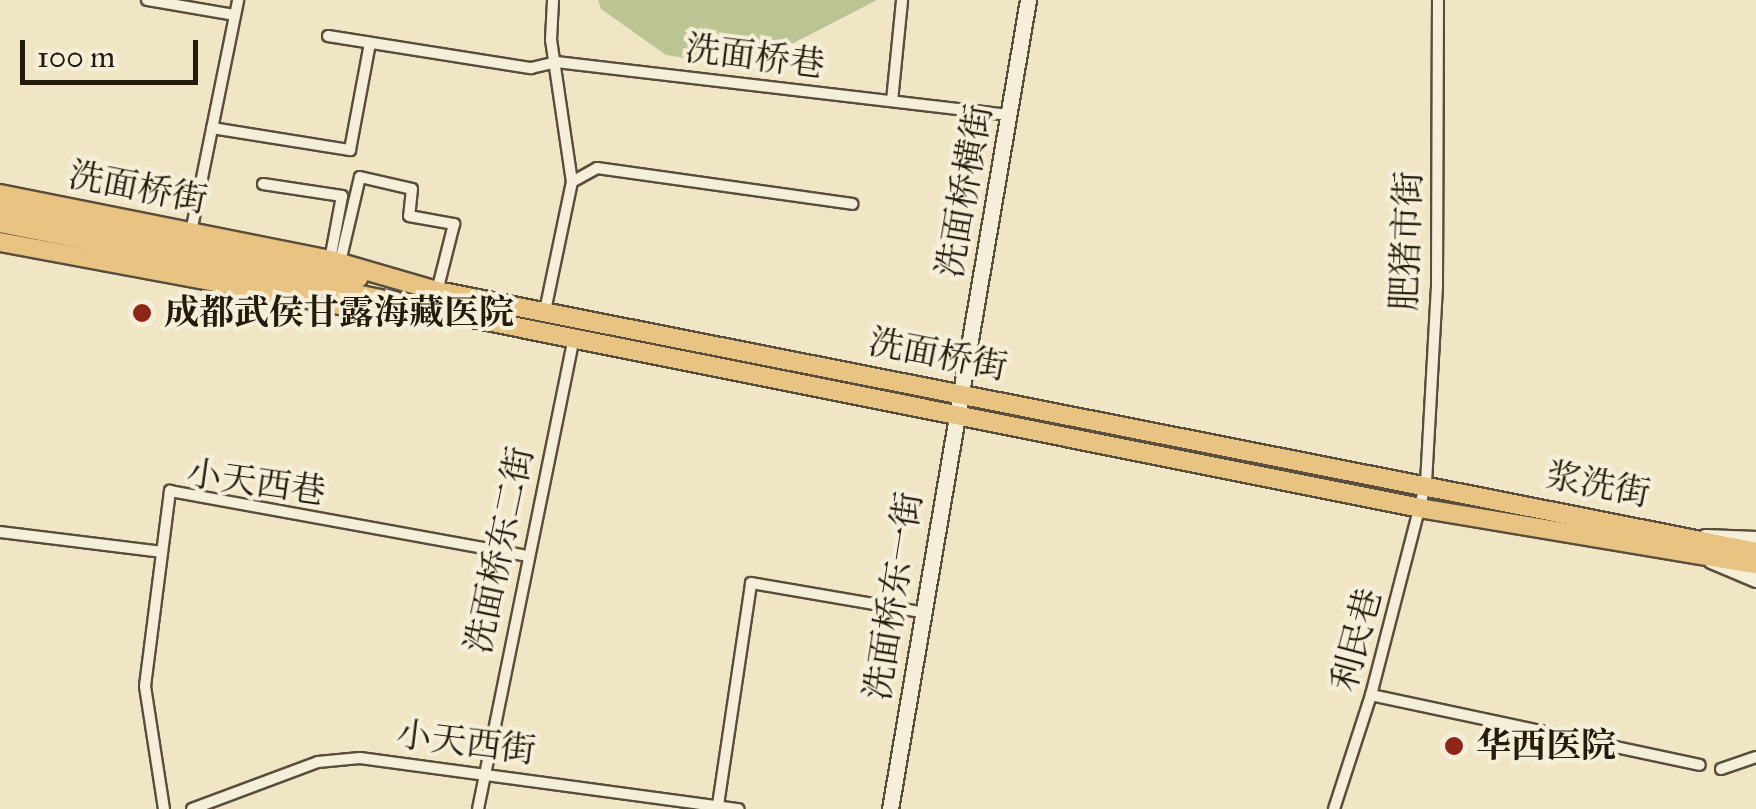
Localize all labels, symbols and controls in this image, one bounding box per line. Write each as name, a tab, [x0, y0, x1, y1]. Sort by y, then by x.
scale bar	[25, 20, 202, 82]
street label: 洗面桥巷	[683, 28, 827, 86]
text: 100 m	[37, 39, 115, 75]
street label: 洗面桥横街	[929, 101, 1001, 281]
street label: 洗面桥街	[65, 154, 211, 222]
street label: 肥猪市街	[1384, 170, 1430, 312]
place label: 成都武侯甘露海藏医院	[164, 292, 514, 334]
marker: 成都武侯甘露海藏医院	[129, 300, 155, 326]
street label: 洗面桥街	[865, 321, 1011, 389]
street label: 洗面桥东二街	[458, 443, 542, 657]
street label: 小天西巷	[184, 452, 328, 514]
street label: 浆洗街	[1542, 454, 1654, 516]
street label: 洗面桥东一街	[857, 489, 931, 703]
street label: 利民巷	[1323, 584, 1391, 696]
street label: 小天西街	[394, 714, 538, 772]
place label: 华西医院	[1476, 725, 1616, 767]
marker: 华西医院	[1441, 733, 1467, 759]

